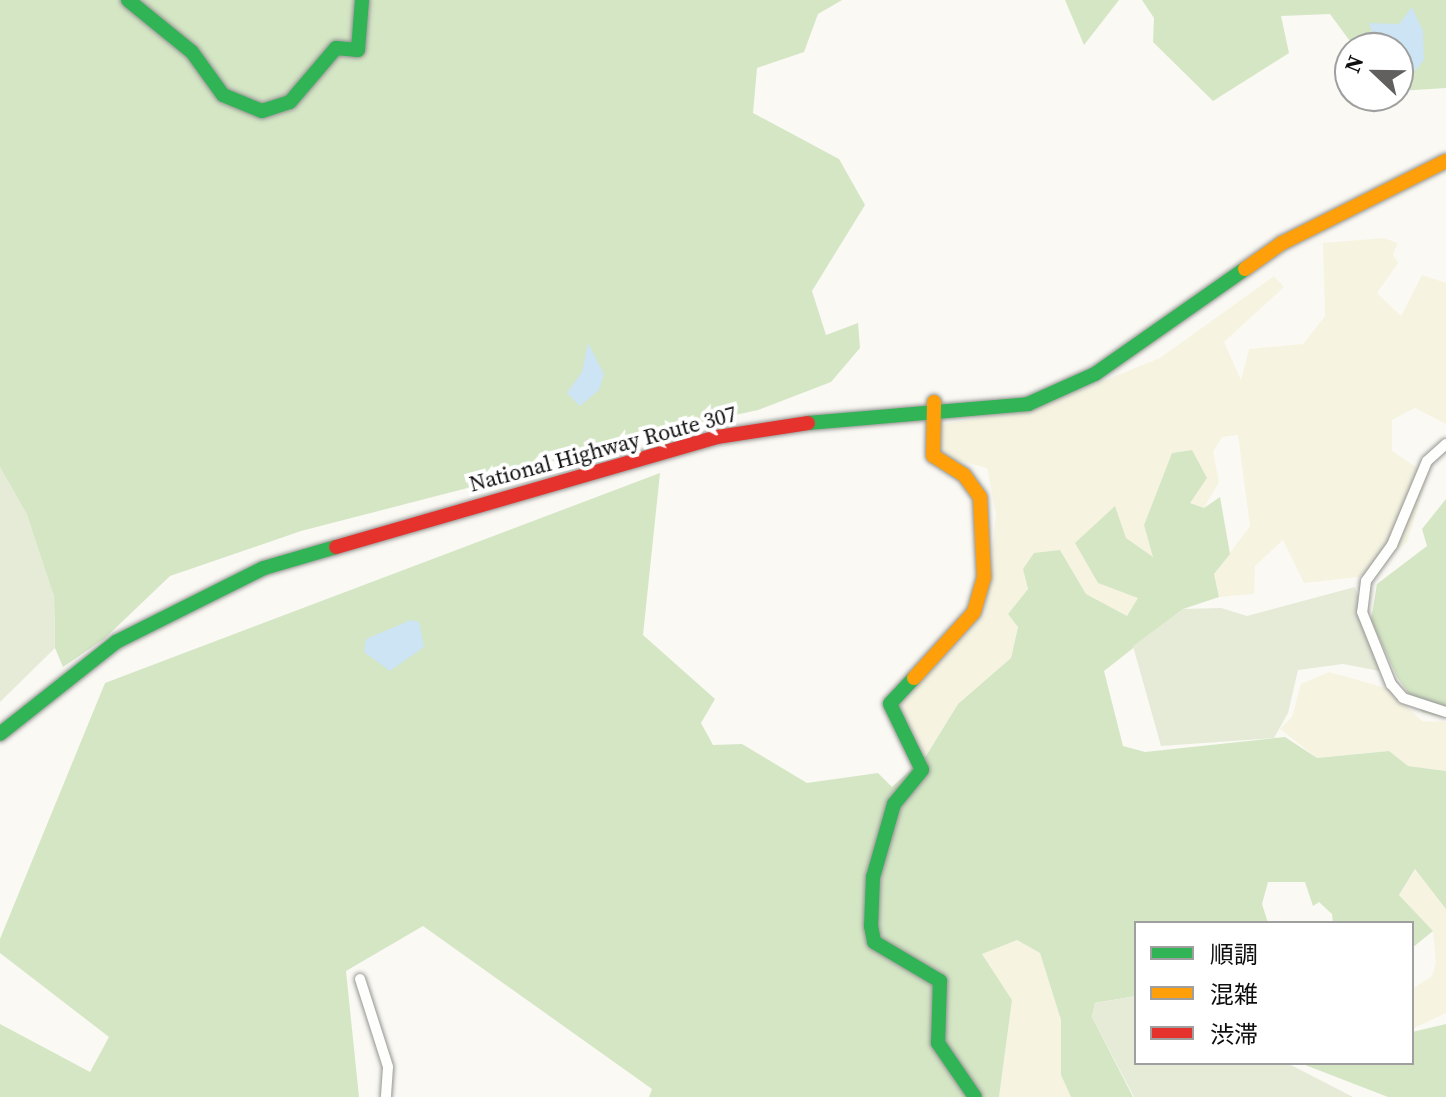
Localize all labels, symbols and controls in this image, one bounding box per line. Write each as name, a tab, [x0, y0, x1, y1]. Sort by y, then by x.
north arrow	[1334, 32, 1414, 112]
text: N	[1337, 51, 1371, 77]
street label: National Highway Route 307	[466, 401, 740, 497]
legend	[1134, 921, 1414, 1065]
text: 順調	[1210, 938, 1258, 971]
text: 混雑	[1210, 978, 1258, 1011]
text: 渋滞	[1210, 1018, 1258, 1051]

